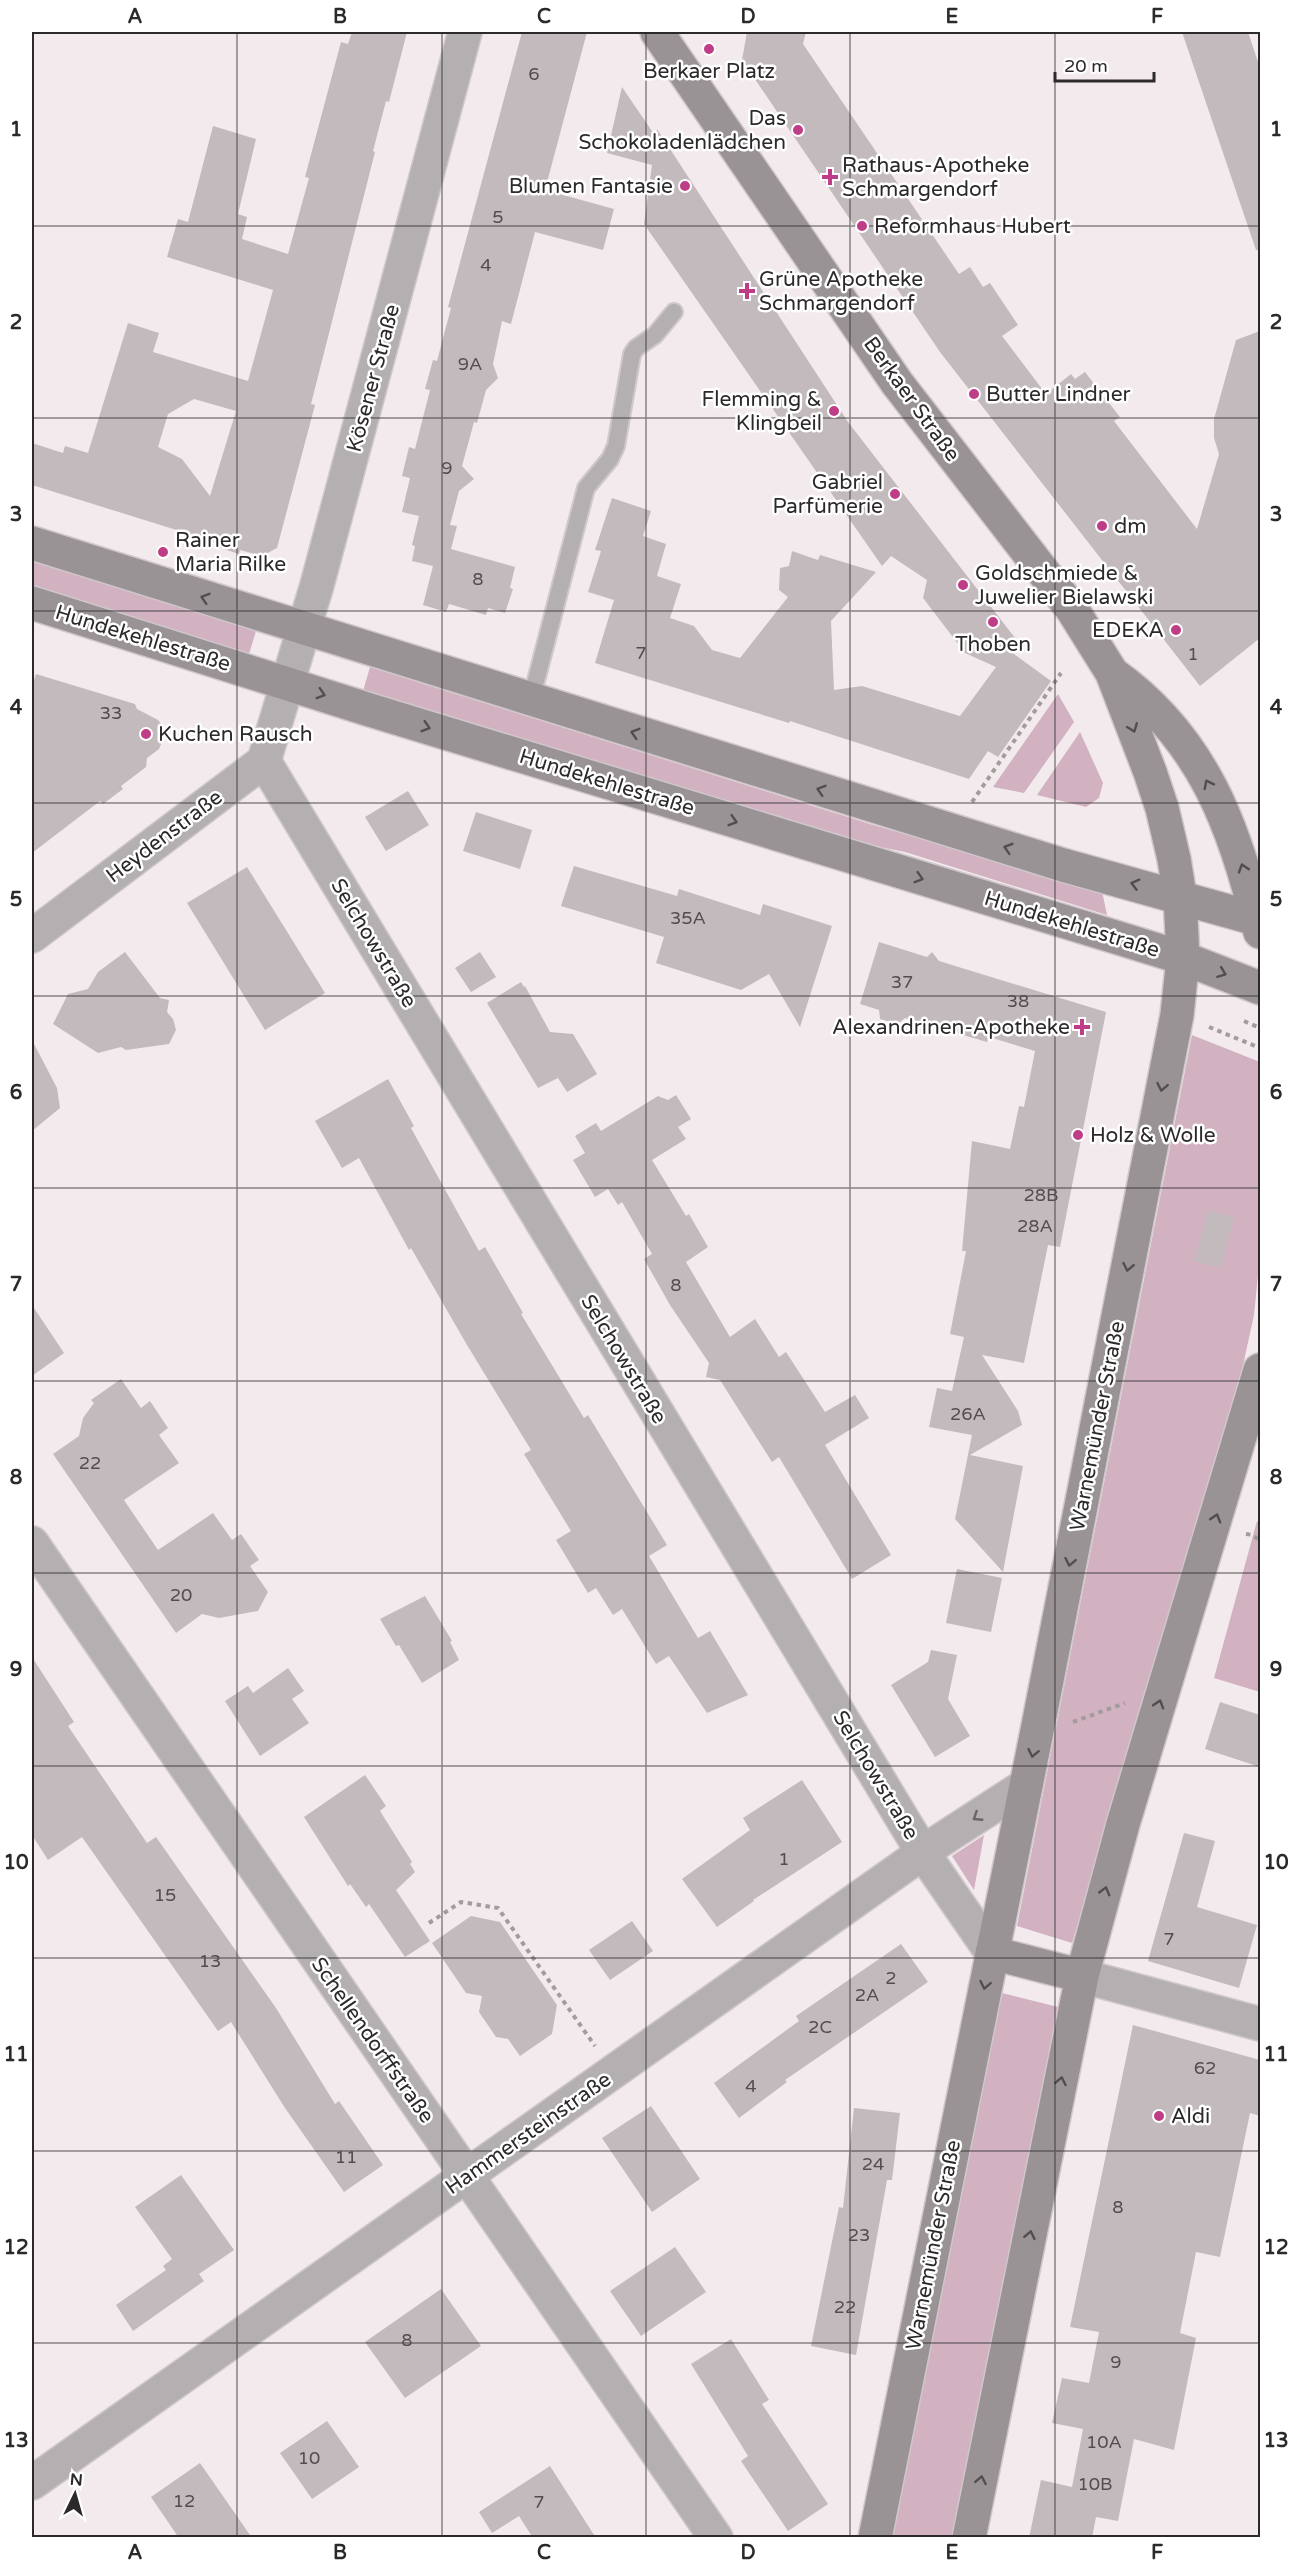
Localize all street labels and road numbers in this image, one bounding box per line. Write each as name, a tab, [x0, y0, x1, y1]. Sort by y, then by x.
street label: Kösener Straße	[342, 301, 405, 455]
street label: Berkaer Straße	[858, 332, 965, 467]
street label: Hundekehlestraße	[52, 600, 234, 677]
street label: Hundekehlestraße	[516, 744, 698, 821]
street label: Heydenstraße	[101, 785, 227, 888]
street label: Selchowstraße	[325, 874, 422, 1012]
street label: Hundekehlestraße	[981, 886, 1163, 963]
street label: Selchowstraße	[575, 1290, 672, 1428]
street label: Warnemünder Straße	[1065, 1319, 1130, 1533]
street label: Selchowstraße	[827, 1706, 924, 1844]
street label: Schellendorffstraße	[306, 1953, 439, 2128]
street label: Hammersteinstraße	[441, 2067, 616, 2200]
street label: Warnemünder Straße	[901, 2138, 966, 2352]

